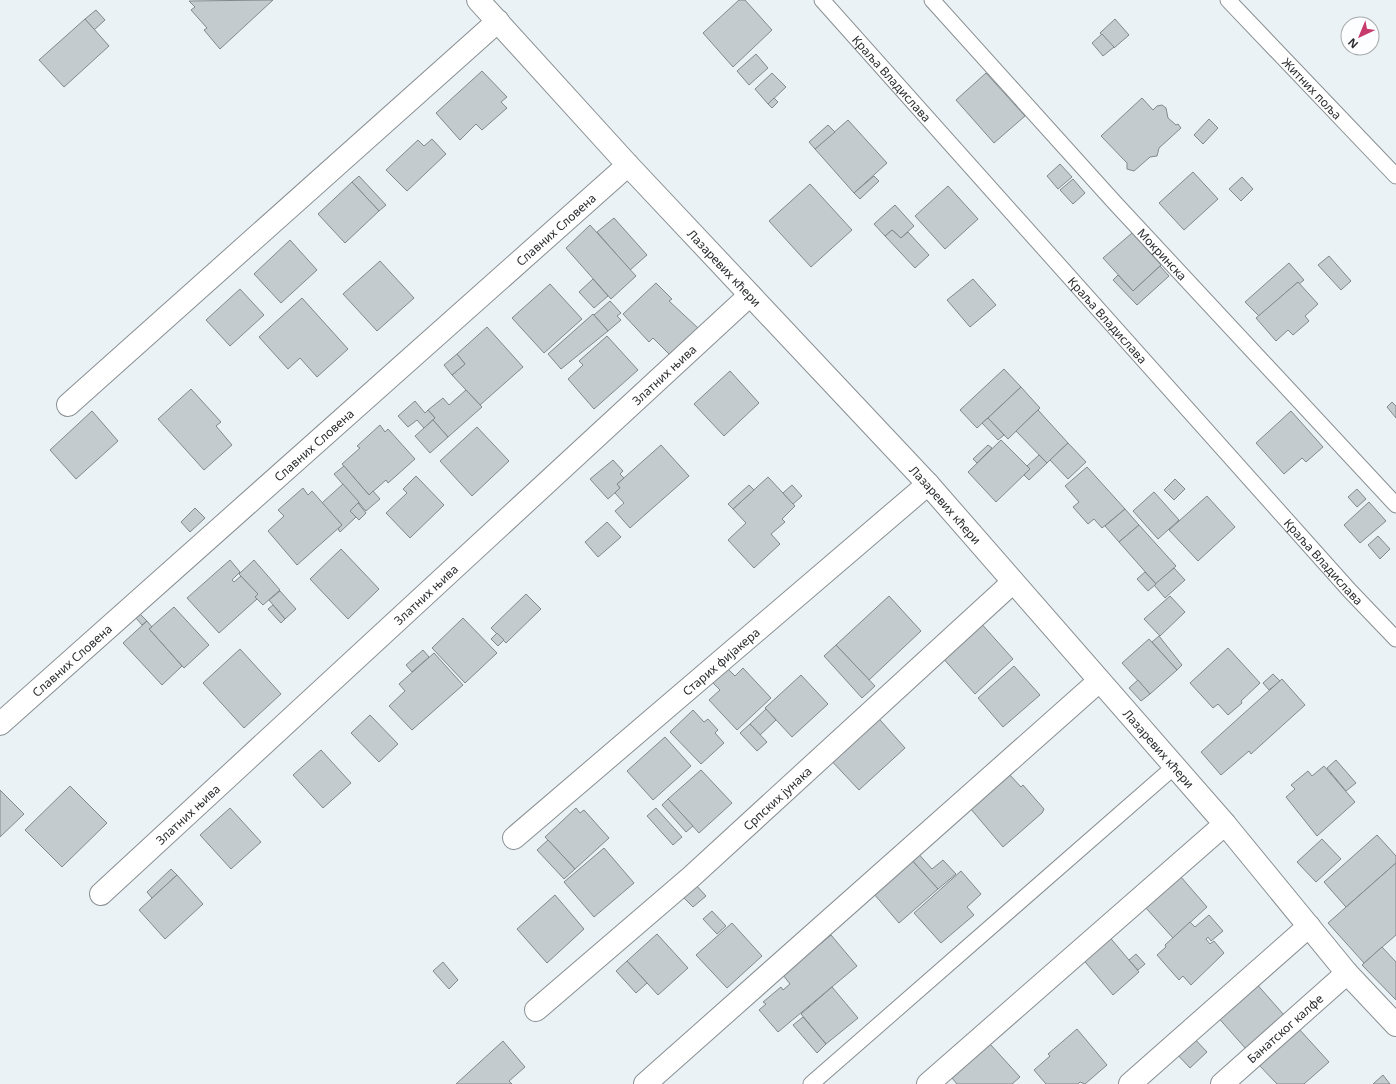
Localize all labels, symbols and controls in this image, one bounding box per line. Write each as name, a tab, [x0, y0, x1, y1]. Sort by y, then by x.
north arrow	[1340, 16, 1380, 56]
street label: Краља Владислава	[849, 31, 935, 125]
text: N	[1344, 35, 1361, 52]
street label: Житних поља	[1279, 54, 1346, 123]
street label: Славних Словена	[512, 189, 599, 269]
street label: Мокринска	[1134, 224, 1191, 284]
street label: Лазаревих кћери	[684, 225, 765, 310]
street label: Краља Владислава	[1064, 273, 1151, 367]
street label: Златних њива	[628, 340, 700, 408]
street label: Славних Словена	[270, 405, 357, 485]
street label: Лазаревих кћери	[906, 461, 985, 548]
street label: Краља Владислава	[1280, 514, 1367, 608]
street label: Златних њива	[390, 560, 462, 628]
street label: Славних Словена	[28, 620, 115, 700]
street label: Старих фијакера	[678, 623, 763, 699]
street label: Лазаревих кћери	[1120, 705, 1198, 792]
street label: Српских јунака	[739, 762, 815, 834]
street label: Златних њива	[152, 780, 224, 848]
street label: Банатског калфе	[1243, 990, 1327, 1067]

